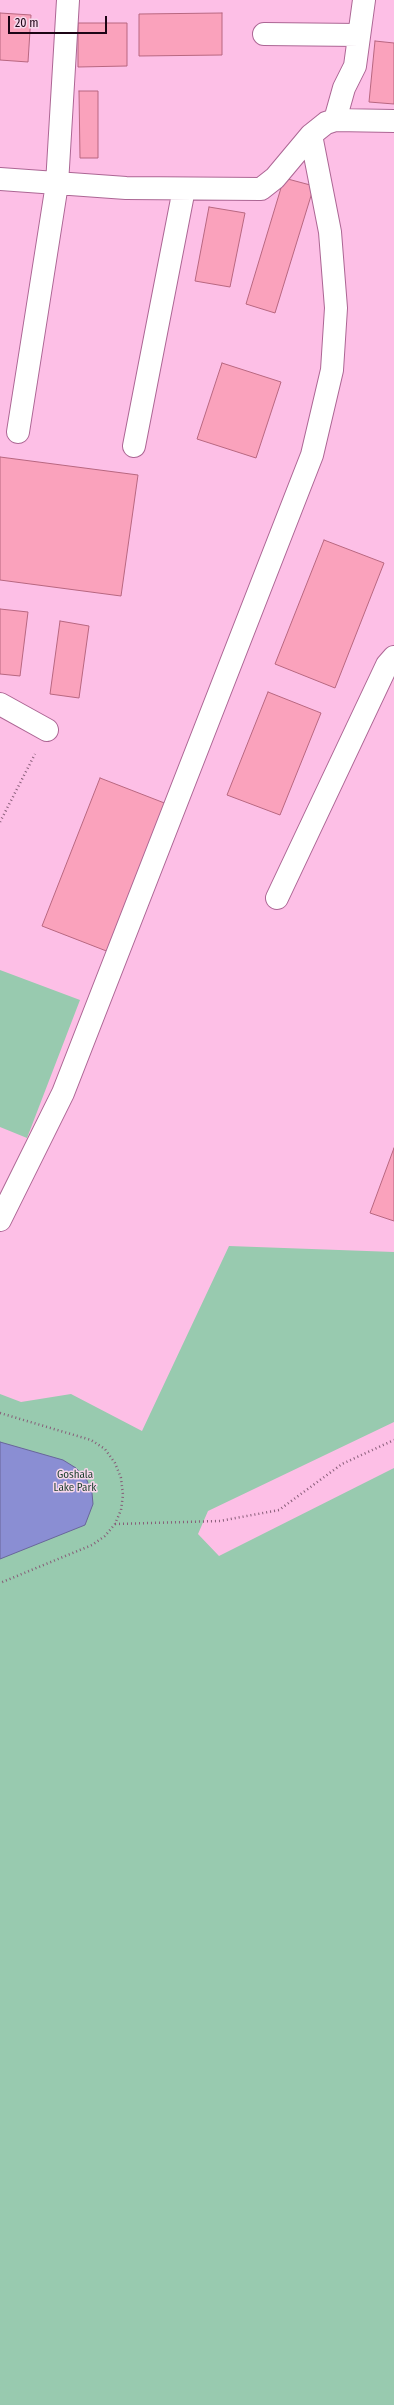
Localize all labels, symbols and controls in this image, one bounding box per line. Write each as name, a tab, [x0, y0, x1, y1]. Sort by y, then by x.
scale bar	[10, 8, 109, 34]
text: 20 m	[15, 16, 39, 30]
park label: Goshala Lake Park	[54, 1468, 96, 1494]

